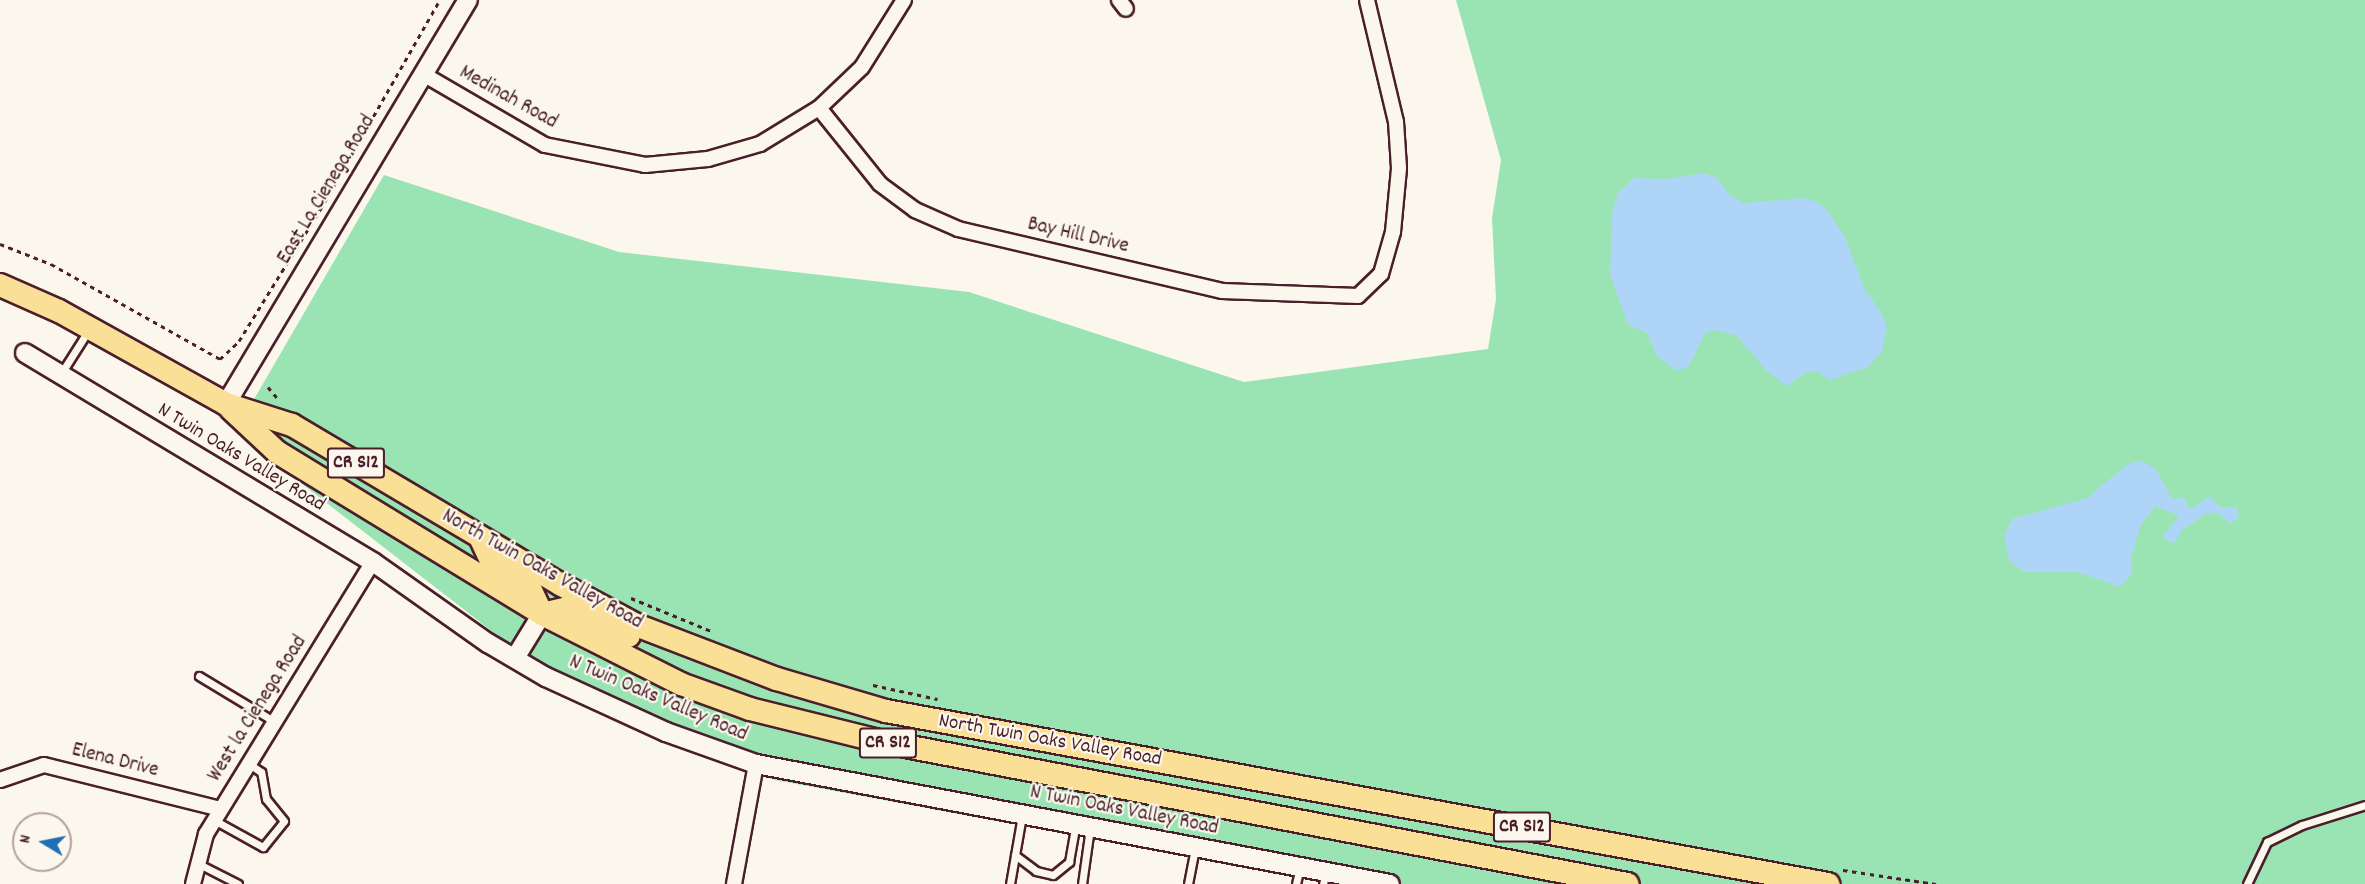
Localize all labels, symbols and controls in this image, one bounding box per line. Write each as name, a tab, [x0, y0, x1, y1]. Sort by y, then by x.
street label: Medinah Road	[454, 61, 562, 135]
street label: East La Cienega Road	[273, 111, 381, 269]
street label: Bay Hill Drive	[1025, 212, 1131, 260]
street label: N Twin Oaks Valley Road	[152, 398, 330, 518]
road number: CR S12	[326, 446, 386, 480]
street label: North Twin Oaks Valley Road	[437, 504, 647, 636]
street label: West la Cienega Road	[203, 631, 313, 787]
street label: N Twin Oaks Valley Road	[565, 650, 751, 748]
street label: North Twin Oaks Valley Road	[937, 709, 1163, 773]
road number: CR S12	[858, 726, 918, 760]
street label: Elena Drive	[69, 738, 161, 784]
street label: N Twin Oaks Valley Road	[1028, 780, 1220, 842]
road number: CR S12	[1492, 810, 1552, 844]
north arrow	[12, 812, 72, 872]
text: N	[14, 833, 38, 845]

